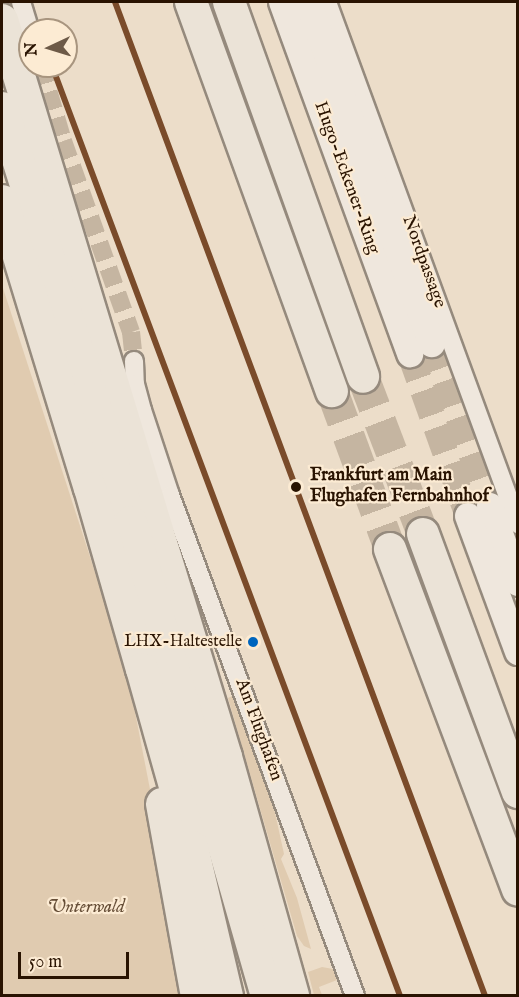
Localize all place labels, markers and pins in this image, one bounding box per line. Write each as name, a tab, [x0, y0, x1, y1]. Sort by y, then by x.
place label: Frankfurt am Main Flughafen Fernbahnhof	[310, 466, 489, 508]
marker: Frankfurt am Main Flughafen Fernbahnhof	[287, 478, 305, 496]
place label: LHX-Haltestelle	[124, 632, 242, 652]
marker: LHX-Haltestelle	[247, 636, 259, 648]

